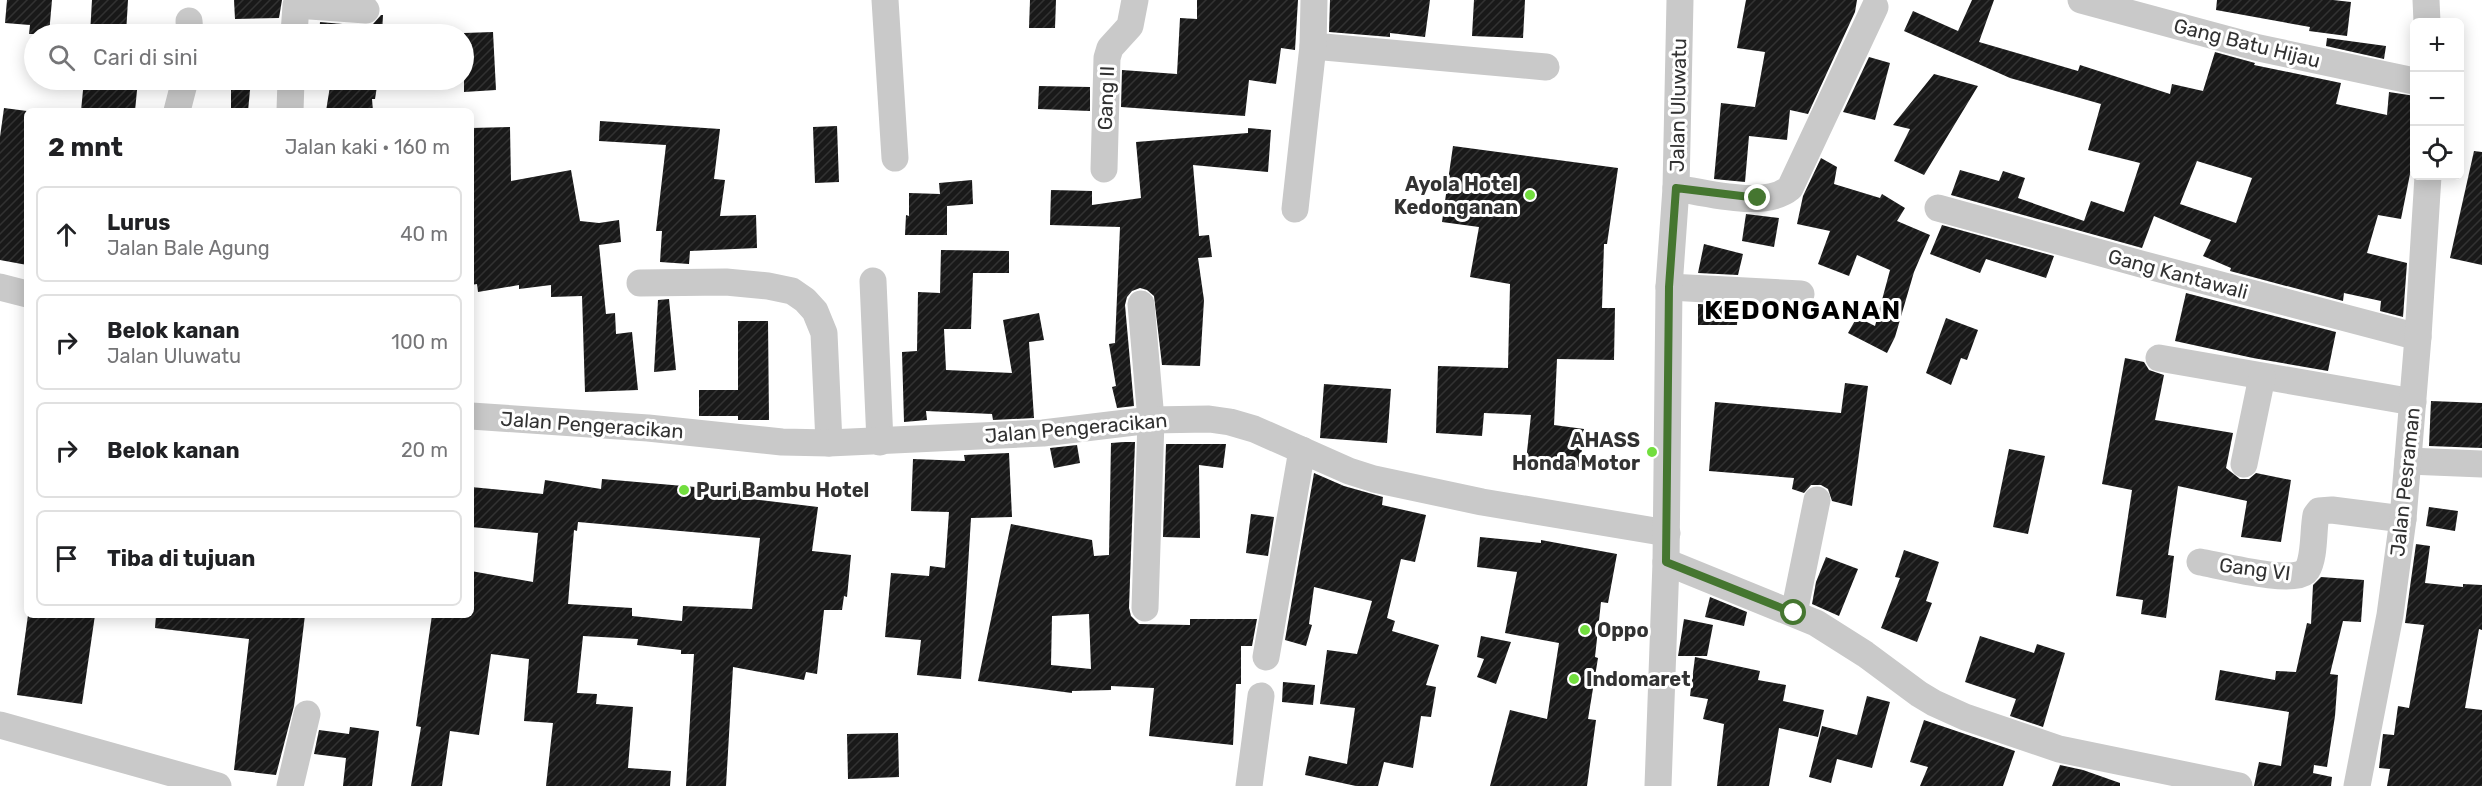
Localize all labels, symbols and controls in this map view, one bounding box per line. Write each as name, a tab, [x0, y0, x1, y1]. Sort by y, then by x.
street label: Gang Batu Hijau	[2171, 13, 2323, 73]
map controls	[2410, 18, 2464, 180]
button: +	[2410, 18, 2464, 72]
search box	[24, 24, 474, 90]
street label: Jalan Uluwatu	[1665, 38, 1691, 172]
icon: search	[45, 41, 78, 74]
text: Cari di sini	[93, 44, 198, 71]
street label: Gang II	[1093, 65, 1119, 131]
button: −	[2410, 72, 2464, 126]
button: locate	[2410, 126, 2464, 180]
text: 2 mnt	[48, 132, 123, 163]
text: Jalan kaki · 160 m	[285, 135, 450, 159]
place label: Ayola Hotel Kedonganan	[1394, 172, 1518, 219]
route end	[1744, 184, 1770, 210]
marker: Ayola Hotel Kedonganan	[1523, 188, 1537, 202]
text: Lurus	[107, 209, 170, 236]
icon: ahead	[50, 218, 83, 251]
text: 40 m	[400, 222, 448, 246]
text: Jalan Bale Agung	[107, 236, 270, 260]
street label: Gang Kantawali	[2105, 244, 2251, 304]
district label: KEDONGANAN	[1704, 295, 1902, 326]
text: Belok kanan	[107, 317, 240, 344]
icon: right	[50, 326, 83, 359]
text: 100 m	[391, 330, 448, 354]
text: Jalan Uluwatu	[107, 344, 241, 368]
street label: Jalan Pesraman	[2385, 406, 2425, 558]
street label: Jalan Pengeracikan	[500, 407, 684, 443]
street label: Jalan Pengeracikan	[984, 408, 1168, 448]
place label: AHASS Honda Motor	[1512, 428, 1640, 475]
icon: right	[50, 434, 83, 467]
text: Belok kanan	[107, 437, 240, 464]
text: 20 m	[401, 438, 448, 462]
marker: AHASS Honda Motor	[1645, 445, 1659, 459]
place label: Puri Bambu Hotel	[696, 478, 869, 502]
marker: Puri Bambu Hotel	[677, 483, 691, 497]
icon: arrive	[50, 542, 83, 575]
text: Tiba di tujuan	[107, 545, 255, 572]
street label: Gang VI	[2218, 553, 2292, 585]
route start	[1780, 599, 1806, 625]
place label: Oppo	[1597, 618, 1649, 642]
marker: Oppo	[1578, 623, 1592, 637]
place label: Indomaret	[1586, 667, 1690, 691]
marker: Indomaret	[1567, 672, 1581, 686]

